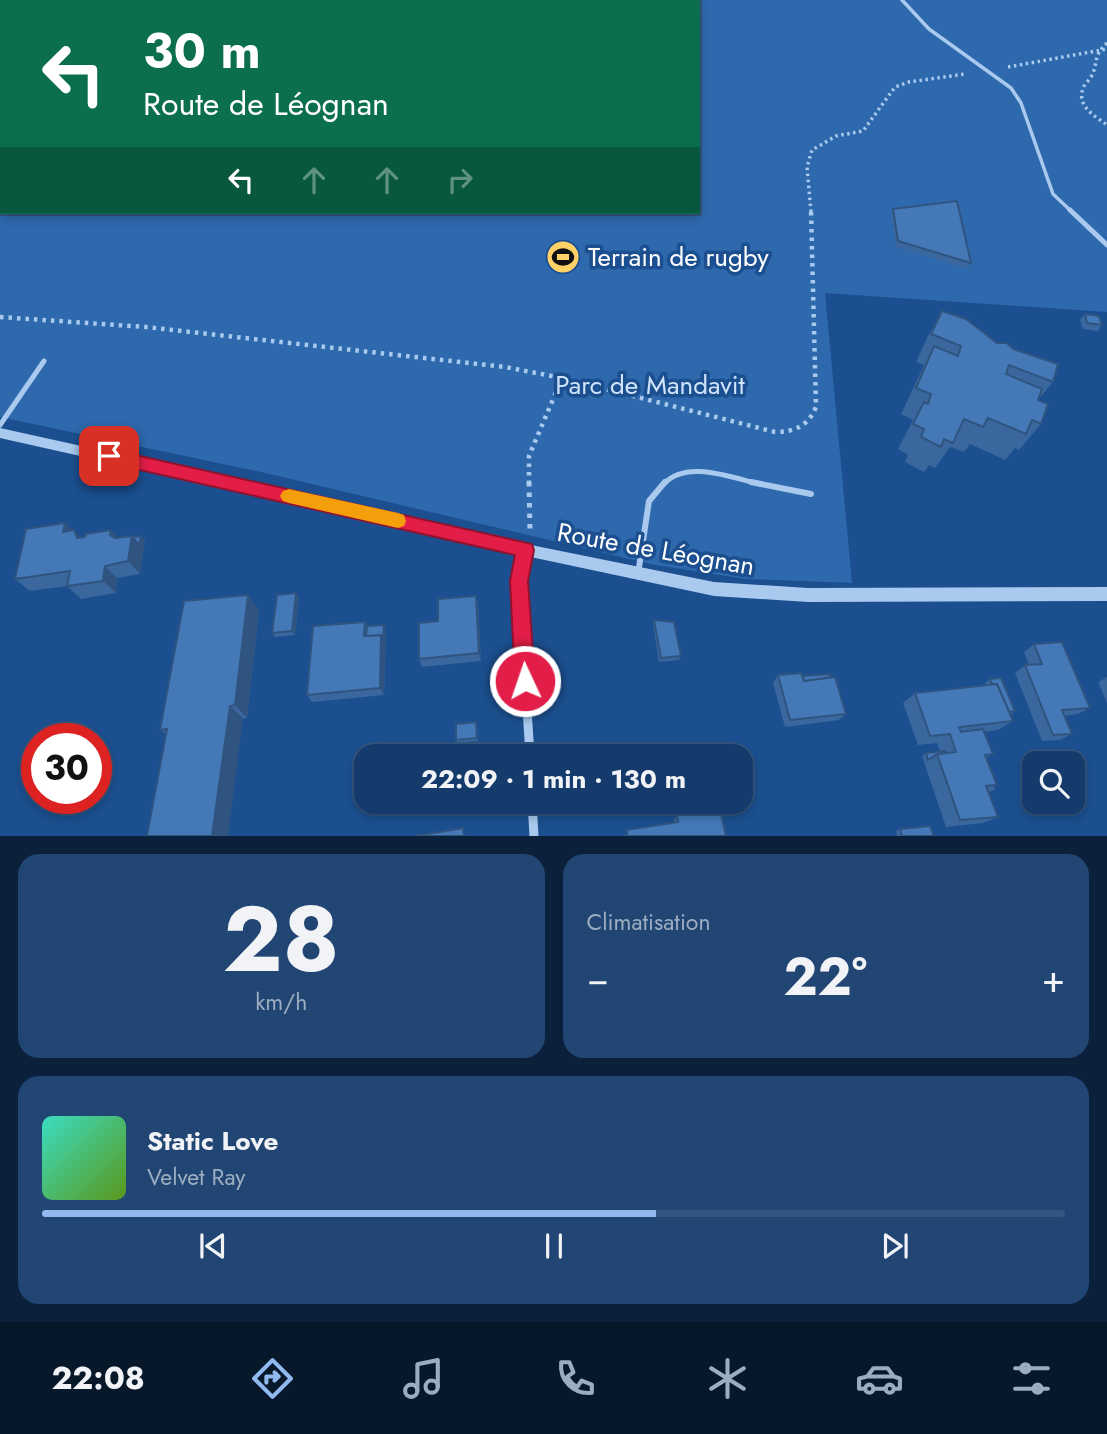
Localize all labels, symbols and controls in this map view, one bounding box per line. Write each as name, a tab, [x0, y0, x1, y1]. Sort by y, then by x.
text: 30 m	[143, 16, 261, 86]
icon: left	[28, 28, 119, 119]
text: Route de Léognan	[143, 81, 389, 127]
icon: left	[222, 161, 260, 199]
icon: ahead	[295, 161, 333, 199]
icon: ahead	[368, 161, 406, 199]
icon: right	[441, 161, 479, 199]
sports icon: Terrain de rugby	[544, 238, 582, 276]
place label: Terrain de rugby	[588, 238, 769, 276]
park label: Parc de Mandavit	[555, 366, 746, 404]
pin	[79, 426, 139, 486]
icon: arrive	[90, 437, 128, 475]
street label: Route de Léognan	[554, 513, 758, 585]
position arrow	[488, 644, 562, 718]
speed limit sign: 30	[21, 723, 112, 814]
map controls	[1022, 751, 1085, 814]
button: search	[1022, 751, 1085, 814]
text: 22:09 · 1 min · 130 m	[421, 760, 686, 798]
text: 28	[223, 874, 340, 1005]
text: Climatisation	[587, 905, 711, 939]
text: 22°	[783, 939, 867, 1015]
text: −	[587, 951, 609, 1006]
text: +	[1042, 951, 1065, 1006]
text: km/h	[255, 985, 307, 1019]
text: Static Love	[147, 1122, 279, 1160]
text: Velvet Ray	[147, 1160, 245, 1194]
icon: previous	[194, 1227, 232, 1265]
icon: pause	[535, 1227, 573, 1265]
icon: next	[876, 1227, 914, 1265]
icon: directions	[248, 1354, 297, 1403]
icon: music	[399, 1354, 448, 1403]
icon: phone	[551, 1354, 600, 1403]
icon: climate	[703, 1354, 752, 1403]
icon: car	[855, 1354, 904, 1403]
icon: filters	[1007, 1354, 1056, 1403]
text: 22:08	[51, 1355, 145, 1401]

